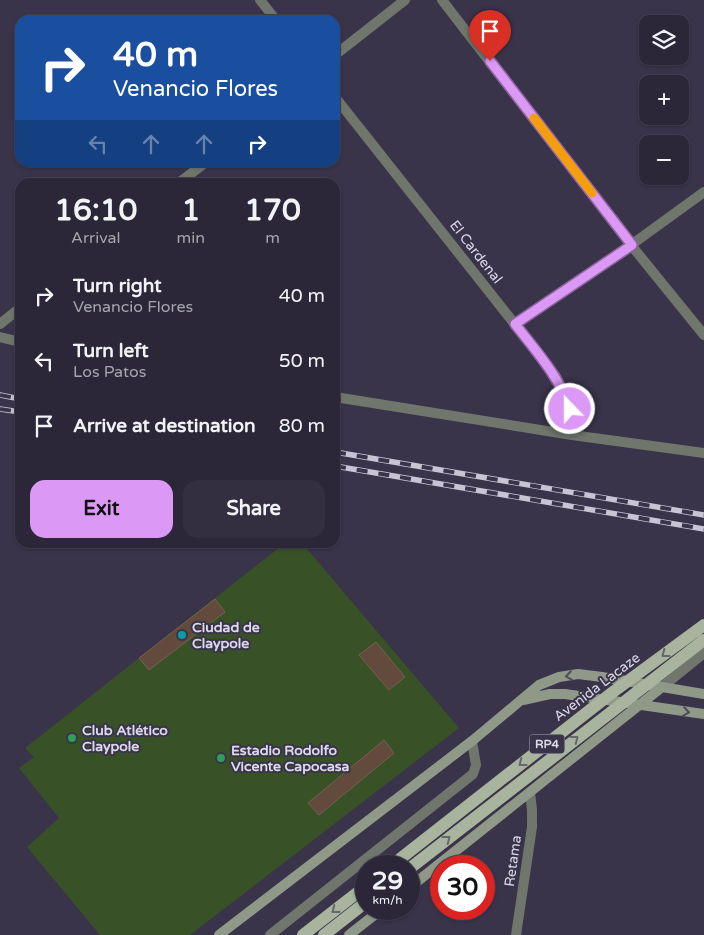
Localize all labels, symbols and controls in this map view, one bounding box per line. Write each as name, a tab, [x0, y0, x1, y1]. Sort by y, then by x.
pin	[469, 10, 511, 61]
map controls	[639, 15, 689, 185]
button: layers	[639, 15, 689, 65]
icon: arrive	[476, 17, 504, 45]
text: 40 m	[113, 34, 198, 76]
icon: right	[30, 35, 95, 100]
button: +	[639, 75, 689, 125]
text: Venancio Flores	[113, 76, 278, 102]
icon: left	[84, 130, 112, 158]
icon: ahead	[137, 130, 165, 158]
icon: ahead	[190, 130, 218, 158]
icon: right	[243, 130, 271, 158]
button: −	[639, 135, 689, 185]
text: 16:10	[54, 192, 137, 229]
text: 1	[181, 192, 200, 229]
text: 170	[244, 192, 301, 229]
street label: El Cardenal	[446, 217, 506, 287]
text: Arrival	[71, 228, 121, 248]
text: min	[177, 228, 205, 248]
text: m	[265, 228, 280, 248]
text: Turn right	[73, 275, 161, 297]
icon: right	[30, 282, 58, 310]
text: 40 m	[279, 285, 325, 307]
text: Venancio Flores	[73, 297, 193, 317]
text: Turn left	[73, 340, 149, 362]
icon: left	[30, 347, 58, 375]
text: 50 m	[279, 350, 325, 372]
text: Los Patos	[73, 362, 146, 382]
position arrow	[543, 382, 595, 434]
icon: arrive	[30, 412, 58, 440]
text: Arrive at destination	[73, 415, 256, 437]
text: 80 m	[279, 415, 325, 437]
button: Exit	[30, 480, 173, 538]
button: Share	[183, 480, 325, 538]
place label: Ciudad de Claypole	[192, 619, 260, 652]
marker: Ciudad de Claypole	[176, 629, 188, 641]
one-way arrow	[662, 648, 671, 656]
street label: Avenida Lacaze	[550, 649, 644, 725]
one-way arrow	[565, 670, 574, 680]
one-way arrow	[682, 706, 690, 716]
place label: Club Atlético Claypole	[82, 722, 168, 755]
marker: Club Atlético Claypole	[66, 732, 78, 744]
road number: RP4	[530, 734, 564, 754]
one-way arrow	[569, 736, 578, 744]
place label: Estadio Rodolfo Vicente Capocasa	[231, 742, 350, 775]
marker: Estadio Rodolfo Vicente Capocasa	[215, 752, 227, 764]
one-way arrow	[519, 758, 528, 766]
street label: Retama	[501, 834, 525, 888]
one-way arrow	[441, 836, 451, 845]
speed limit sign: 30	[430, 855, 495, 920]
text: 29	[372, 866, 403, 896]
text: km/h	[372, 893, 403, 907]
one-way arrow	[332, 905, 341, 913]

